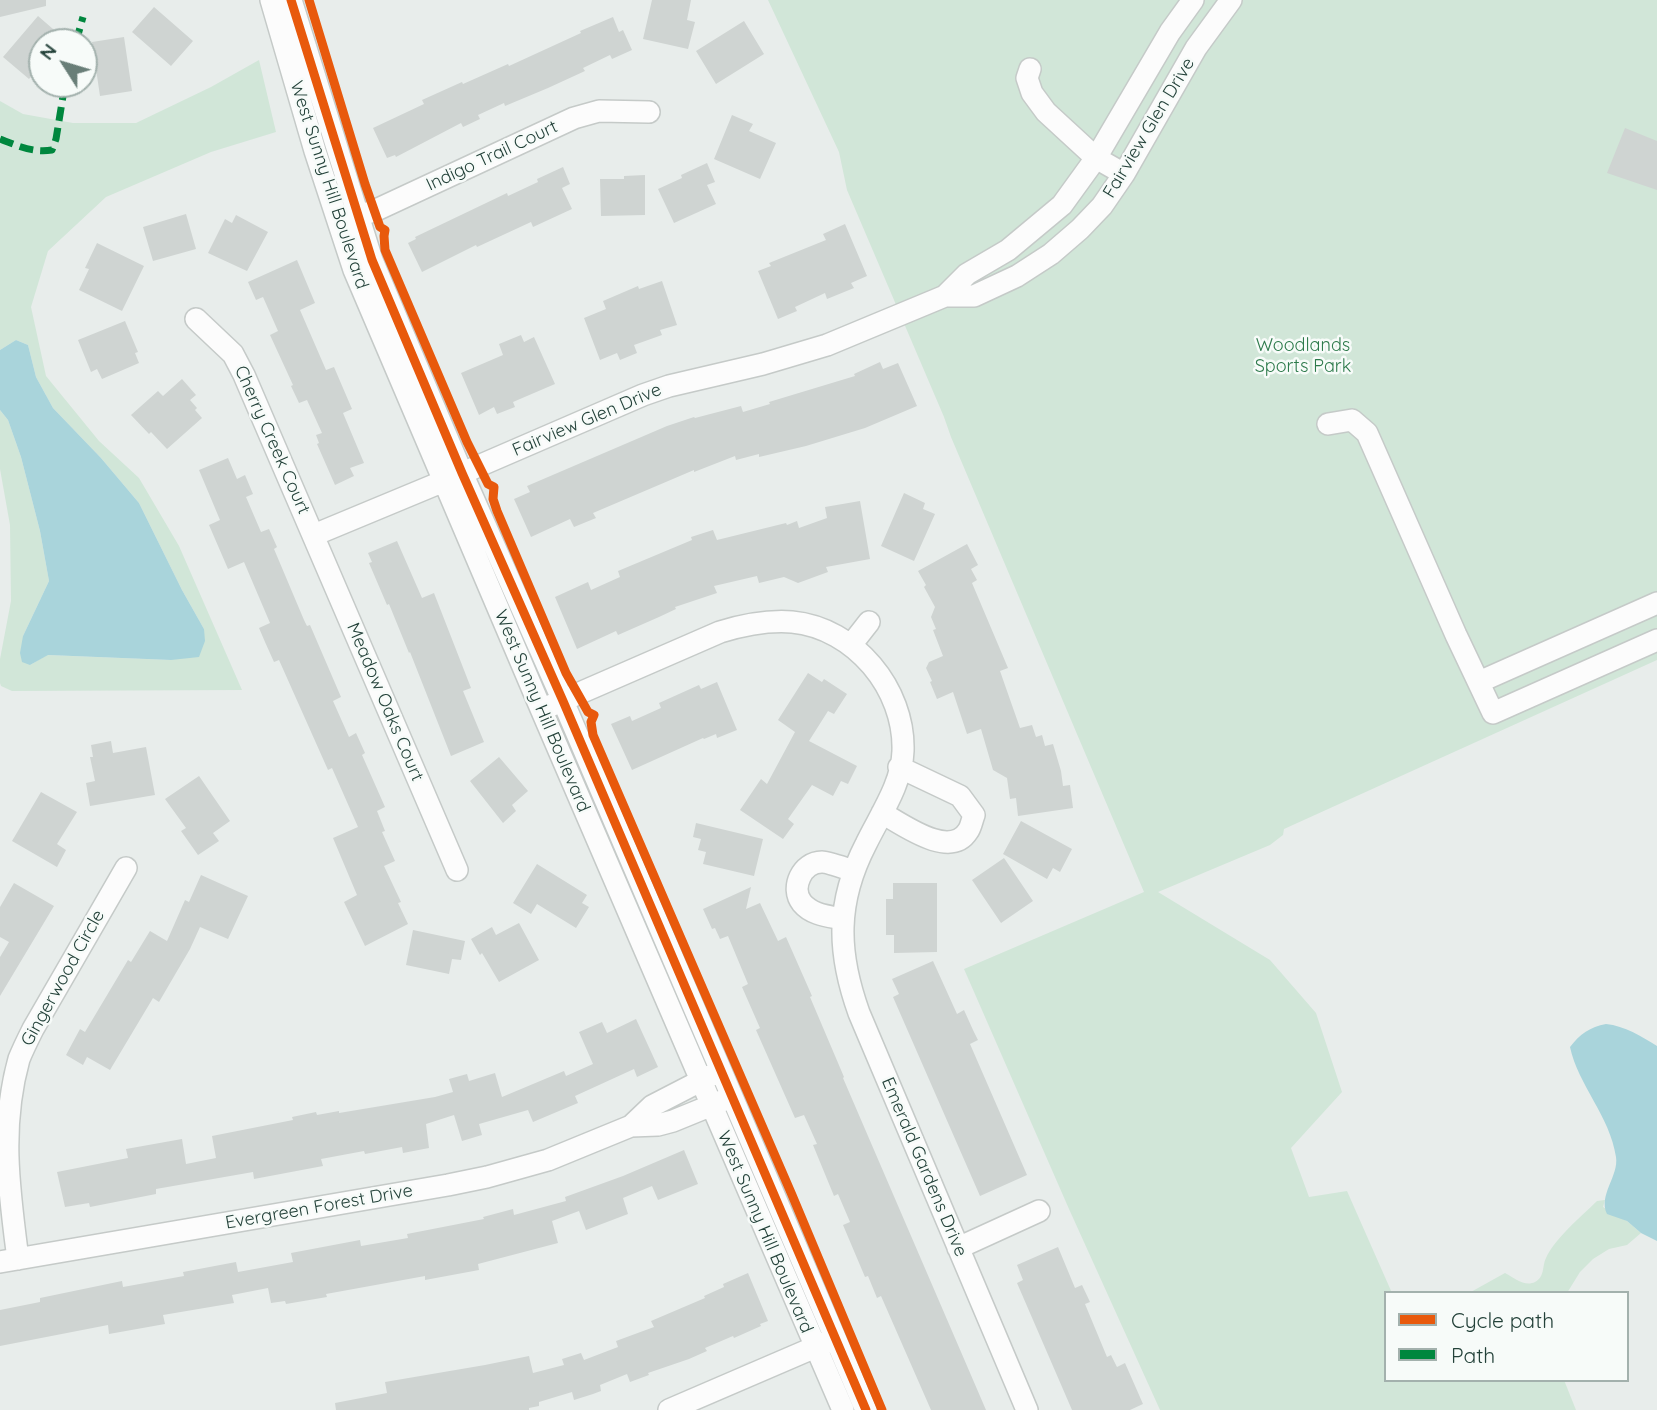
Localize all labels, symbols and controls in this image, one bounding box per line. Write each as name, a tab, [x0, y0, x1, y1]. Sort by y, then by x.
north arrow	[28, 28, 98, 98]
text: N	[34, 39, 62, 64]
street label: Fairview Glen Drive	[1099, 54, 1199, 202]
street label: West Sunny Hill Boulevard	[285, 78, 373, 292]
street label: Indigo Trail Court	[423, 116, 561, 196]
park label: Woodlands Sports Park	[1255, 335, 1351, 378]
street label: Cherry Creek Court	[230, 362, 314, 518]
street label: Fairview Glen Drive	[509, 379, 665, 461]
street label: West Sunny Hill Boulevard	[490, 607, 594, 815]
street label: Meadow Oaks Court	[342, 620, 428, 784]
street label: Gingerwood Circle	[17, 906, 109, 1050]
street label: Emerald Gardens Drive	[876, 1074, 972, 1260]
street label: West Sunny Hill Boulevard	[713, 1128, 817, 1336]
street label: Evergreen Forest Drive	[224, 1180, 414, 1234]
legend	[1384, 1291, 1629, 1382]
text: Cycle path	[1451, 1307, 1554, 1333]
text: Path	[1451, 1342, 1495, 1368]

